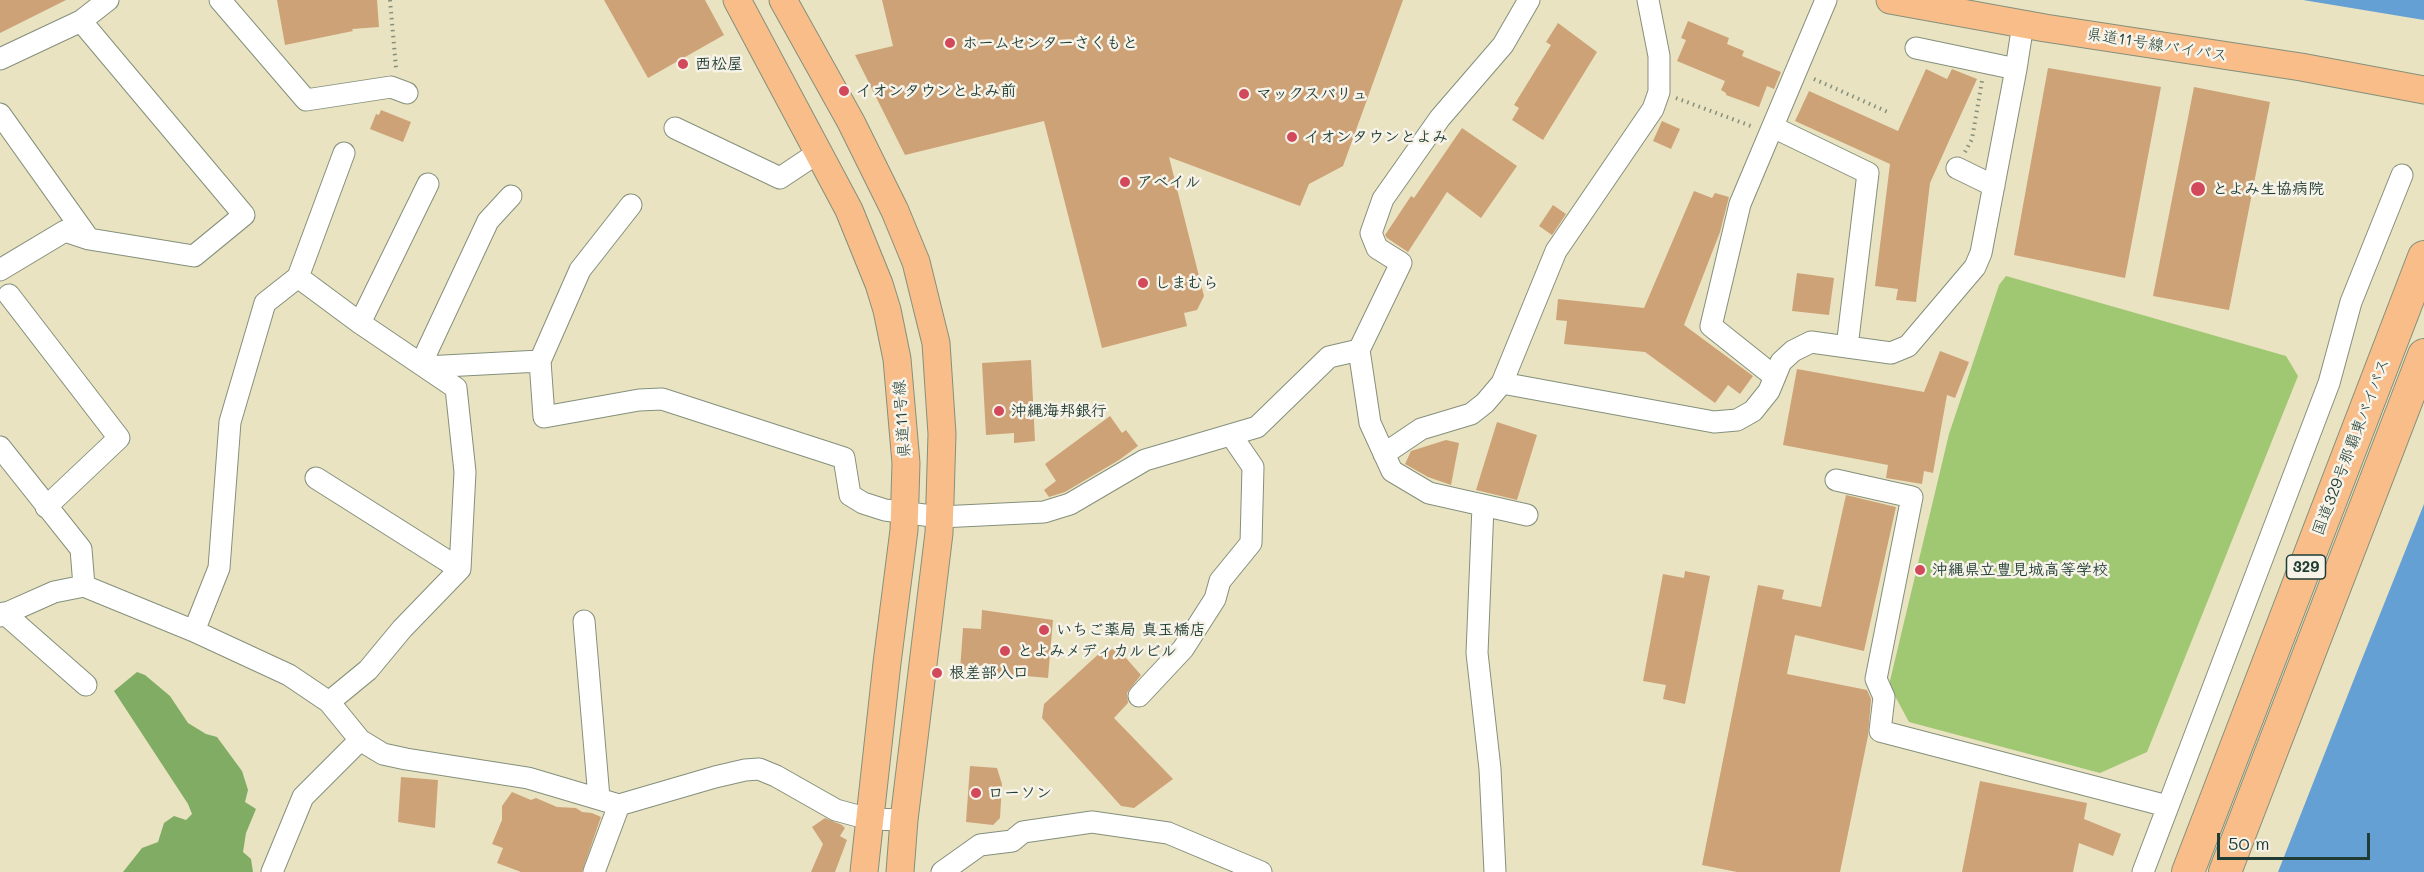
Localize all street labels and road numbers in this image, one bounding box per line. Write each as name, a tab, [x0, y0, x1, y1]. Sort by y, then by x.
street label: 県道11号線バイパス	[2085, 24, 2229, 66]
street label: 国道329号那覇東バイパス	[2308, 356, 2394, 538]
street label: 県道11号線	[890, 379, 914, 459]
road number: 329	[2286, 555, 2326, 579]

